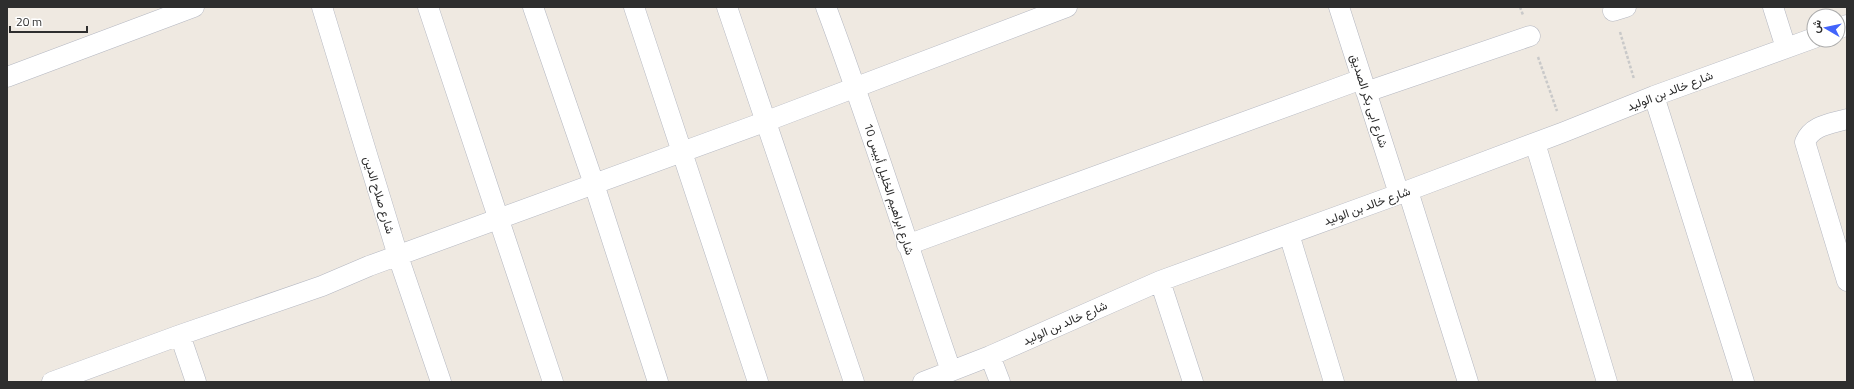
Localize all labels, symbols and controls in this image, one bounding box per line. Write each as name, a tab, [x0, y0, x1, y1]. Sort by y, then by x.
scale bar	[10, 8, 87, 34]
north arrow	[1806, 8, 1846, 48]
text: 20 m	[16, 12, 42, 31]
text: ش	[1807, 19, 1825, 34]
street label: شارع ابى بكر الصديق	[1345, 52, 1394, 150]
street label: شارع خالد بن الوليد	[1624, 65, 1716, 116]
street label: شارع ابراهيم الخليل أبيس 10	[859, 120, 920, 257]
street label: شارع صلاح الدين	[359, 154, 400, 236]
street label: شارع خالد بن الوليد	[1321, 181, 1413, 230]
street label: شارع خالد بن الوليد	[1019, 295, 1110, 350]

